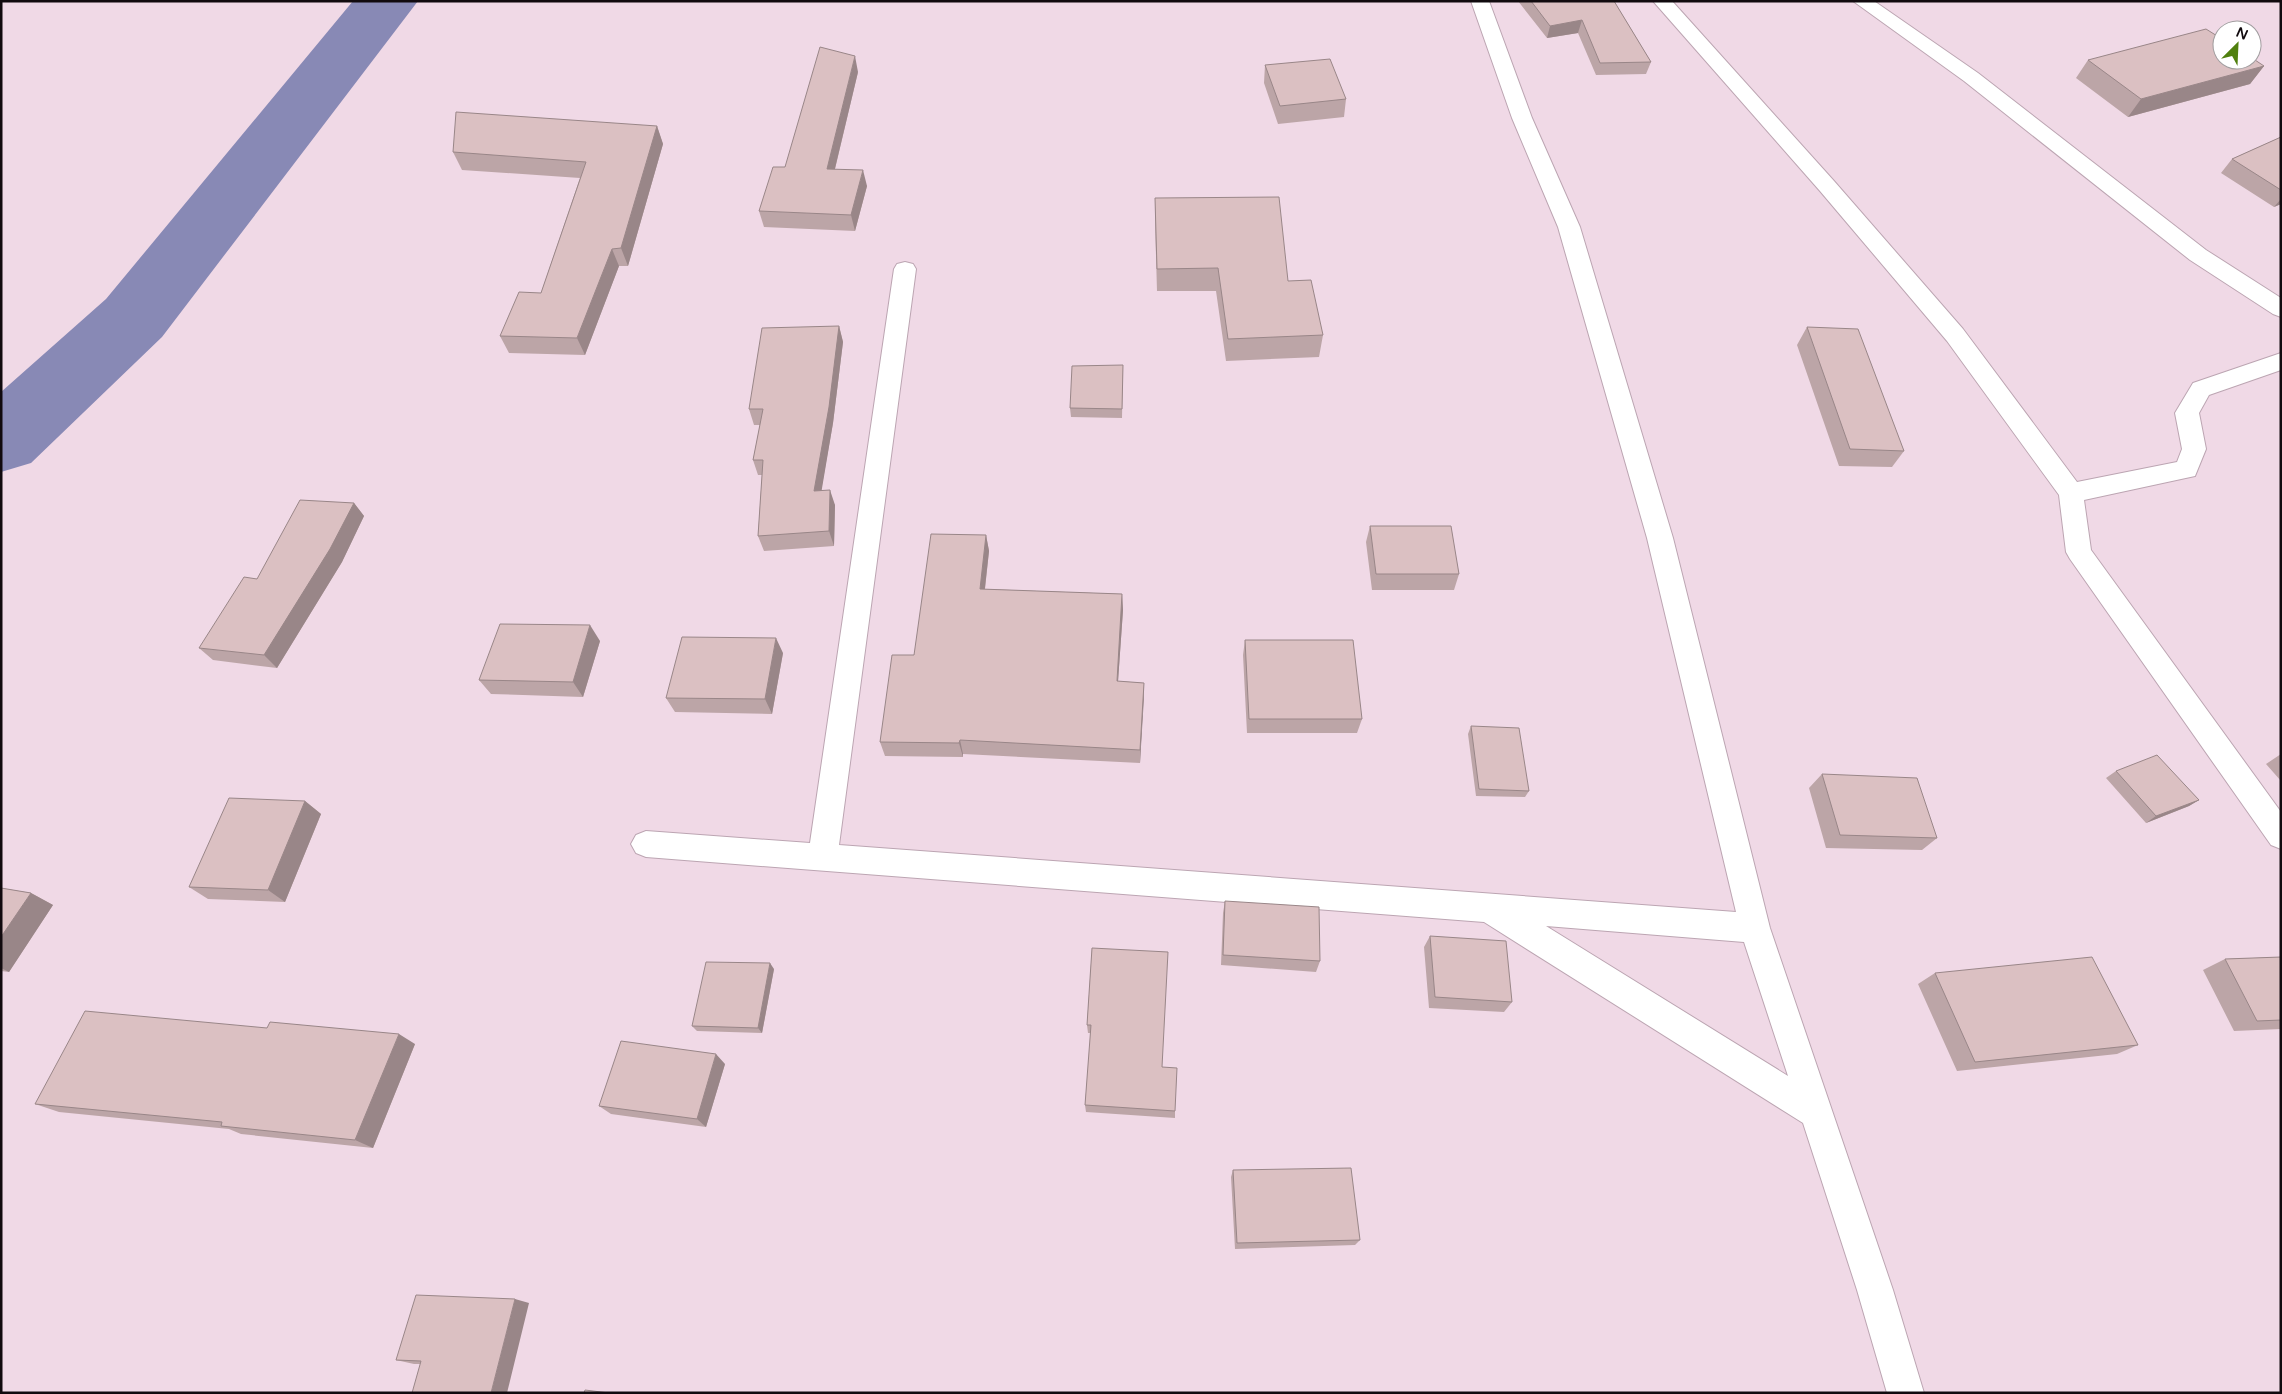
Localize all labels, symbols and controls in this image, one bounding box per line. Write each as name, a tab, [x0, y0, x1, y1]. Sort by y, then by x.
north arrow	[2212, 20, 2262, 70]
text: N	[2233, 24, 2251, 44]

